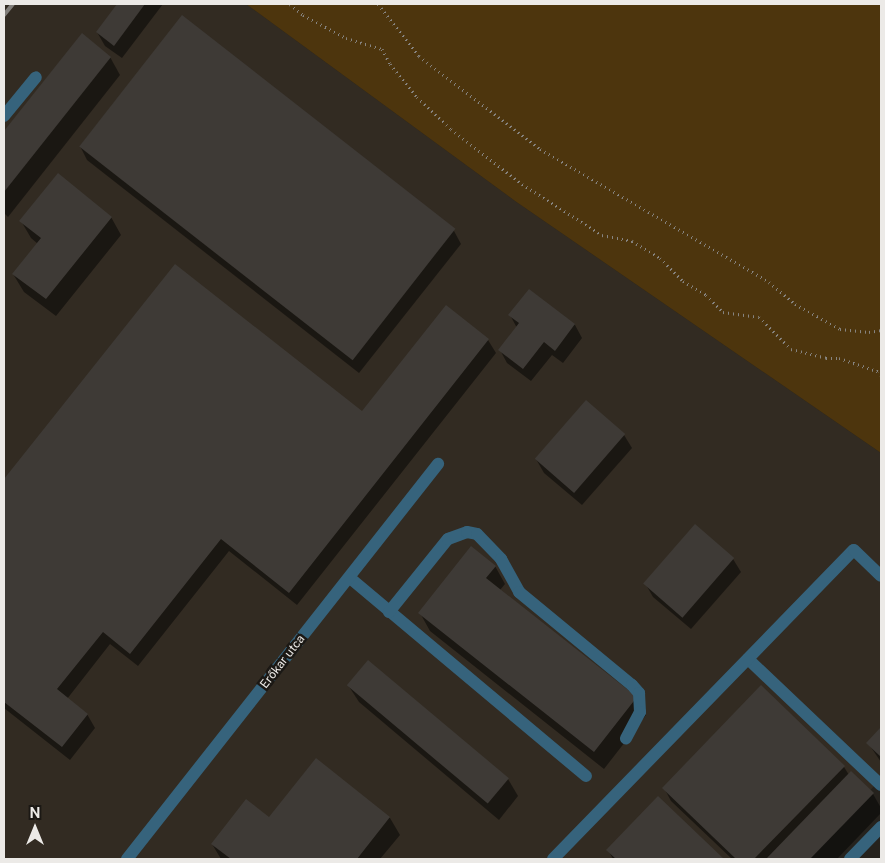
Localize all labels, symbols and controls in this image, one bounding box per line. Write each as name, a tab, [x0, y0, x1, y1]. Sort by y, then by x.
street label: Erőkar utca	[258, 632, 308, 692]
north arrow	[10, 803, 60, 853]
text: N	[30, 805, 40, 821]

